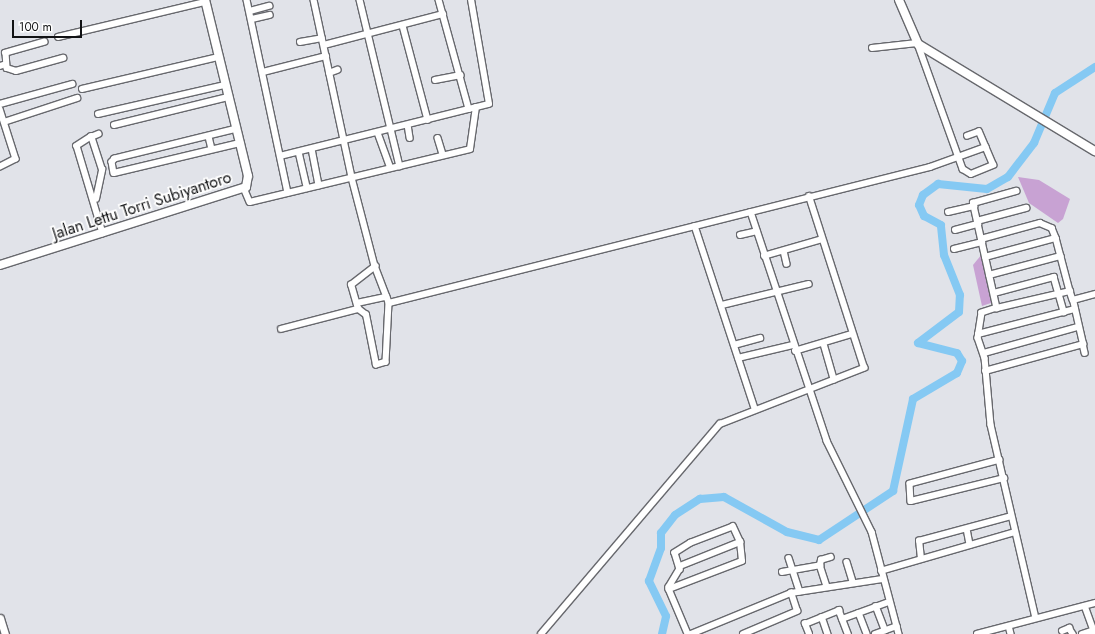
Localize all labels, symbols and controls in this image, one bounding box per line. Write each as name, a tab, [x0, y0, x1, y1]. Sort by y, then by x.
scale bar	[14, 12, 84, 38]
text: 100 m	[19, 18, 52, 36]
street label: Jalan Lettu Torri Subiyantoro	[50, 168, 234, 244]

